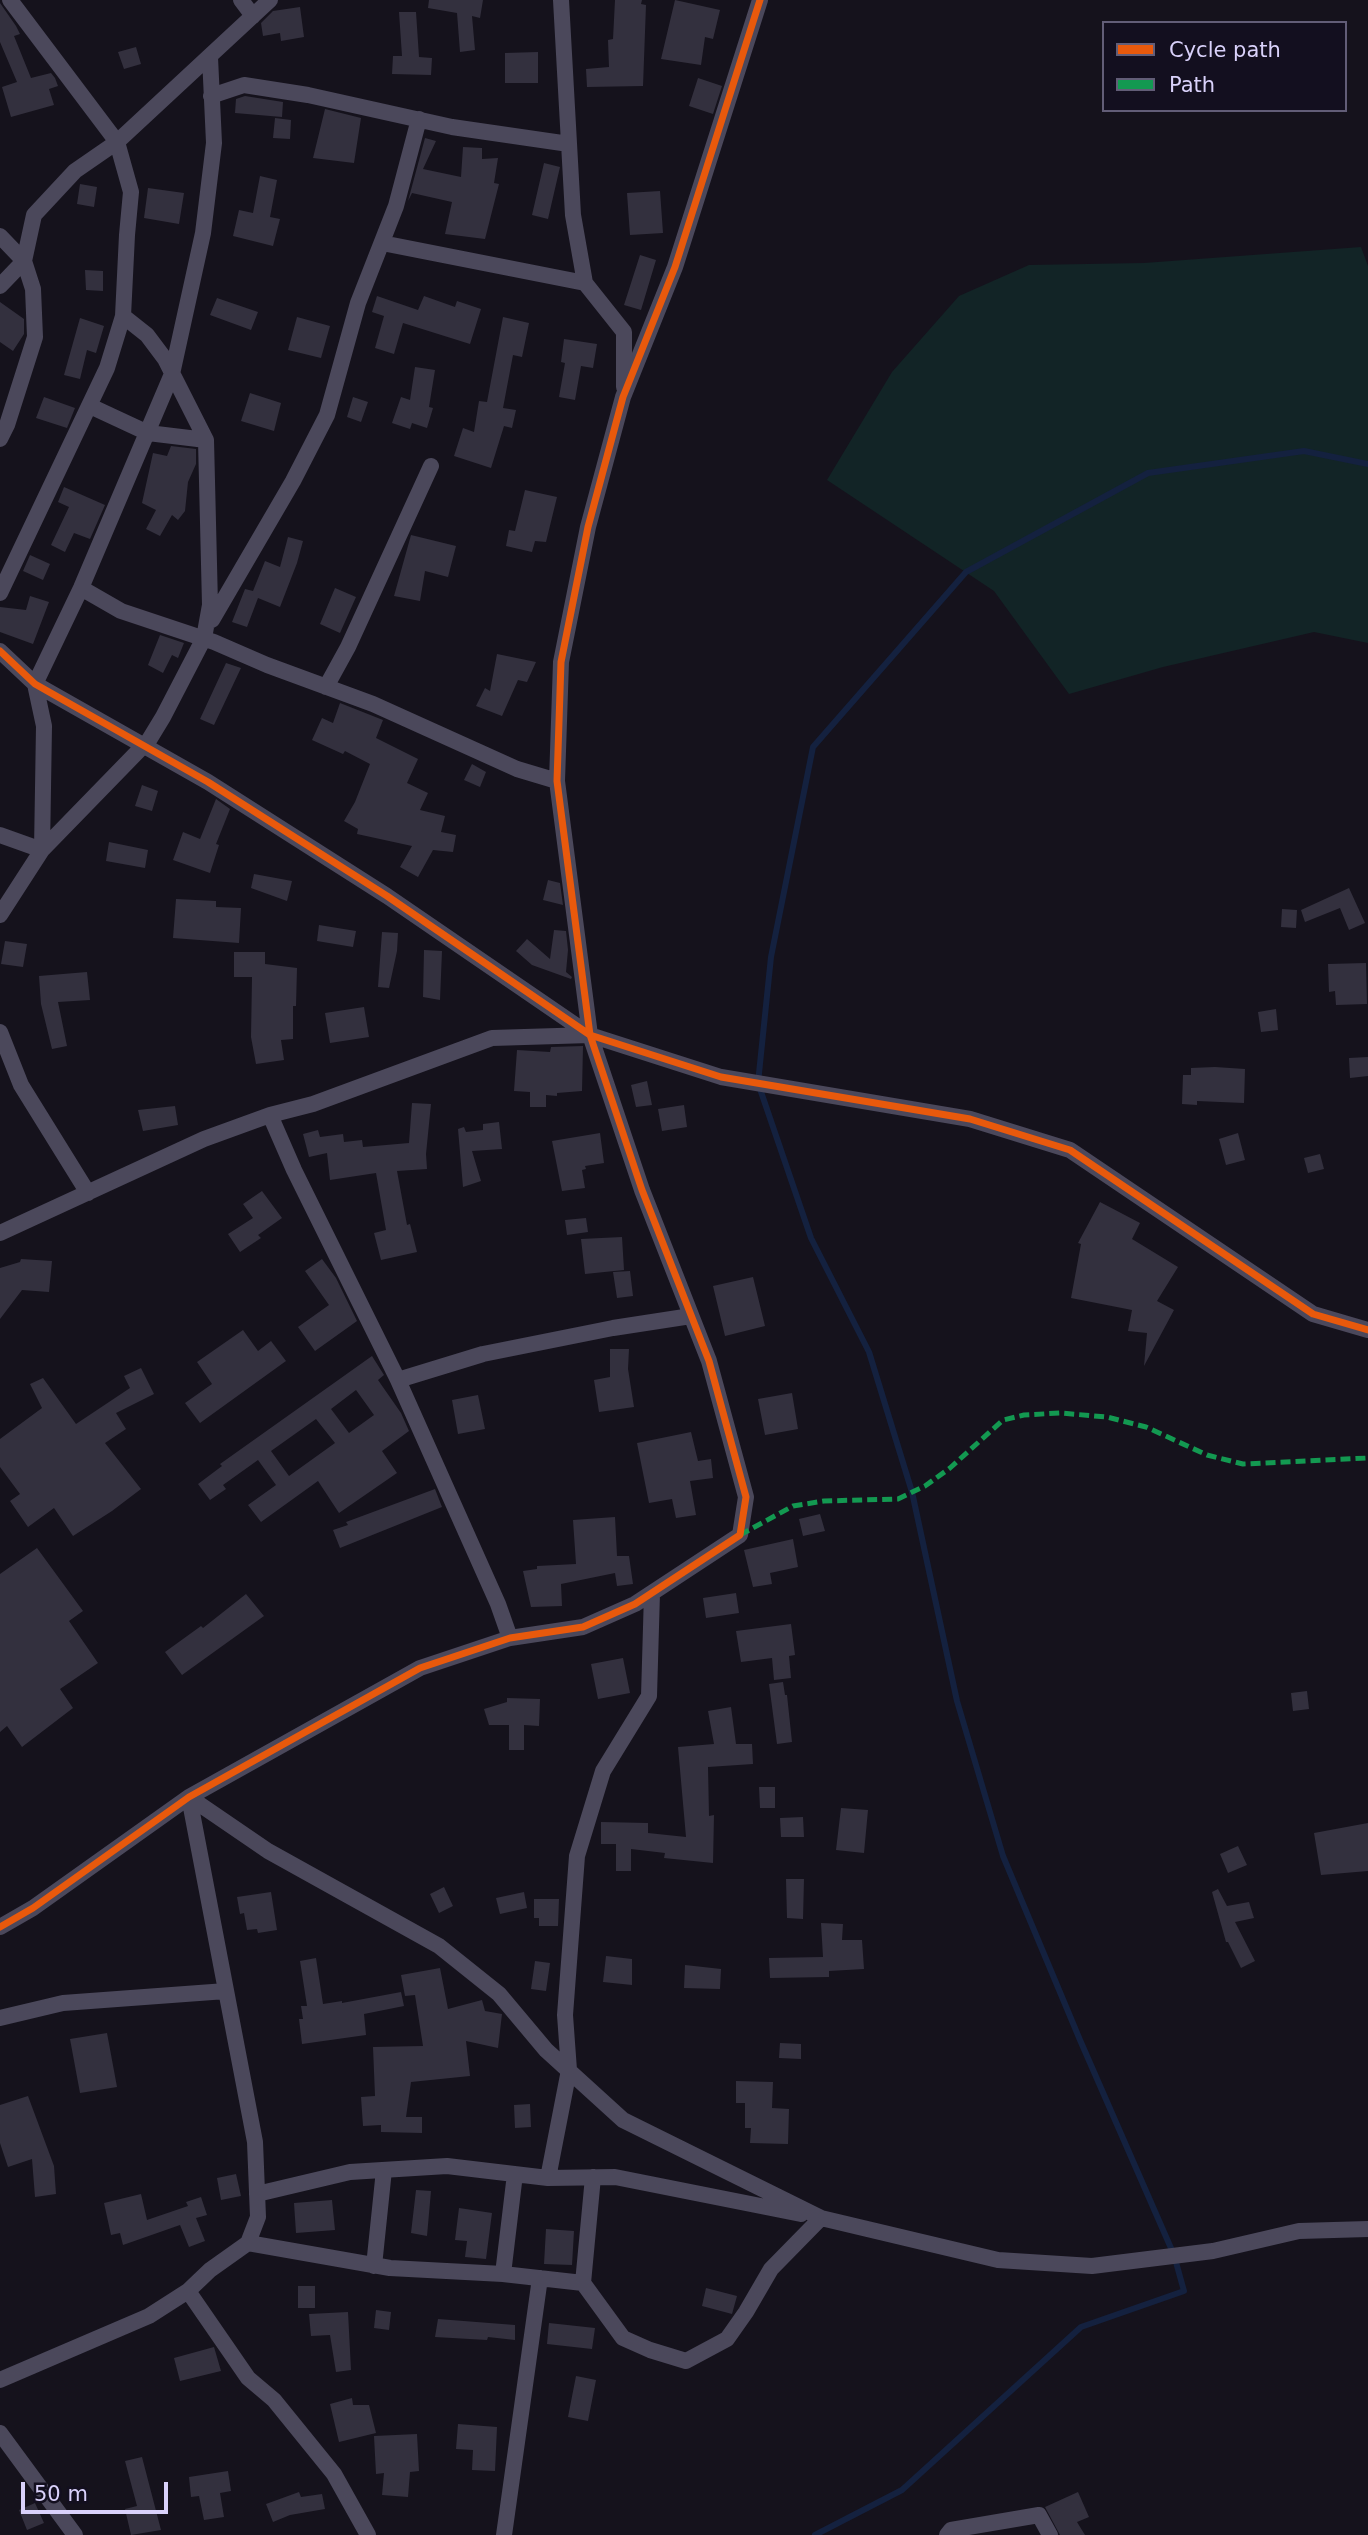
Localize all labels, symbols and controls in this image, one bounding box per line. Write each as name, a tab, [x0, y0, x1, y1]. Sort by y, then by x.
legend	[1102, 21, 1347, 112]
text: Cycle path	[1169, 38, 1281, 62]
text: Path	[1169, 73, 1215, 97]
scale bar	[24, 2468, 172, 2512]
text: 50 m	[34, 2482, 88, 2506]

